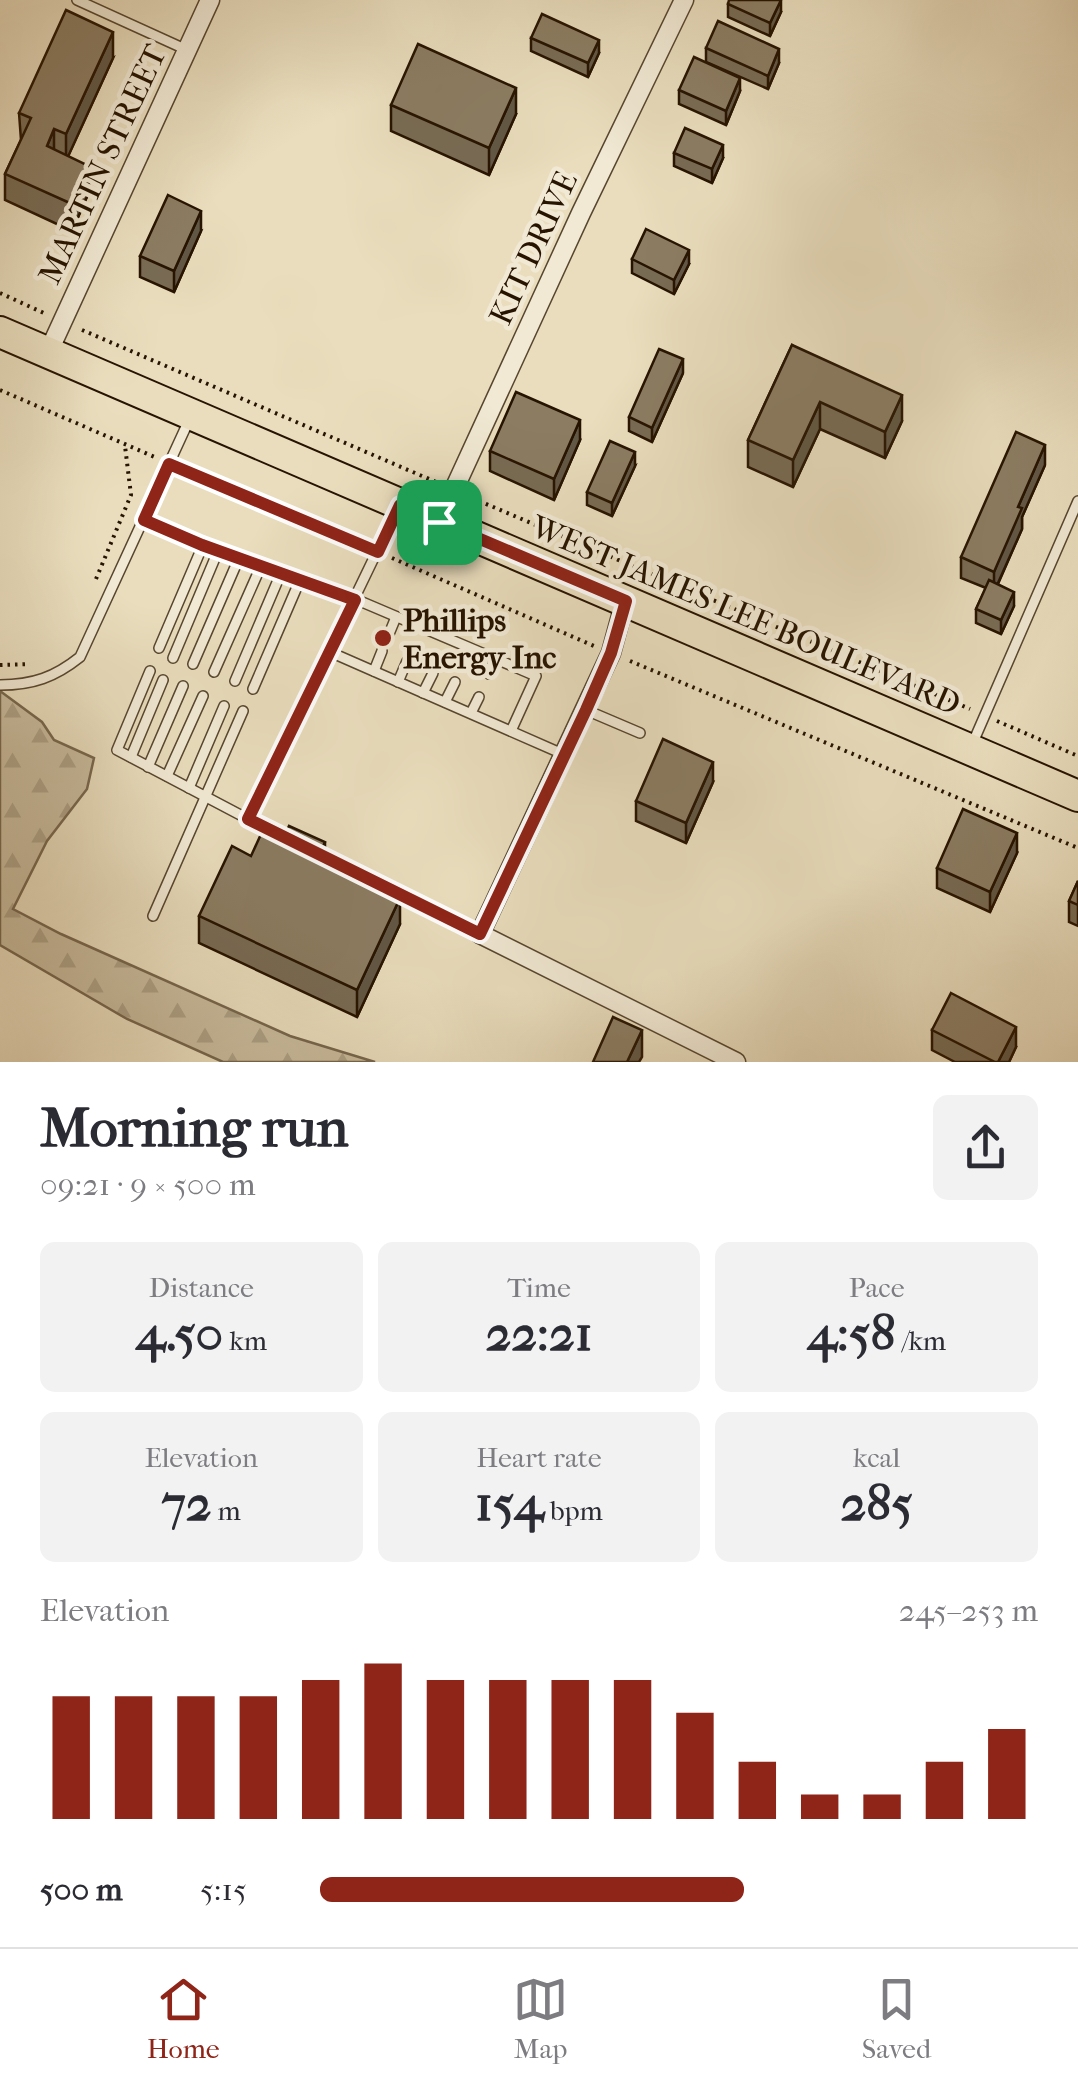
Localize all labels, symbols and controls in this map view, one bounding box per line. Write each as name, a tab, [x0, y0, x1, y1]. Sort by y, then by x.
street label: MARTIN STREET	[31, 38, 174, 290]
street label: KIT DRIVE	[482, 166, 585, 331]
pin	[397, 480, 482, 565]
icon: arrive	[412, 495, 467, 550]
street label: WEST JAMES LEE BOULEVARD	[525, 508, 966, 723]
place label: Phillips Energy Inc	[403, 602, 556, 676]
marker: Phillips Energy Inc	[372, 627, 394, 649]
button: share	[933, 1095, 1038, 1200]
text: Morning run	[40, 1096, 348, 1160]
text: 09:21 · 9 × 500 m	[40, 1166, 256, 1203]
text: Distance	[149, 1271, 254, 1304]
text: Time	[507, 1271, 571, 1304]
text: Pace	[849, 1271, 905, 1304]
text: 4.50	[136, 1304, 223, 1363]
text: 22:21	[485, 1304, 593, 1363]
text: 4:58	[807, 1304, 896, 1363]
text: km	[223, 1324, 267, 1357]
text: /km	[896, 1324, 946, 1357]
text: Elevation	[145, 1441, 258, 1474]
text: Heart rate	[476, 1441, 602, 1474]
text: kcal	[853, 1441, 900, 1474]
text: 72	[162, 1474, 212, 1533]
text: 154	[475, 1474, 544, 1533]
text: 285	[840, 1474, 913, 1533]
text: m	[212, 1494, 241, 1527]
text: bpm	[544, 1494, 603, 1527]
text: Elevation	[40, 1592, 169, 1629]
text: 245–253 m	[899, 1592, 1038, 1629]
text: 500 m	[40, 1871, 123, 1908]
text: 5:15	[200, 1871, 247, 1908]
tab: Home	[147, 1972, 220, 2065]
tab: Map	[513, 1972, 568, 2065]
tab: Saved	[862, 1972, 931, 2065]

